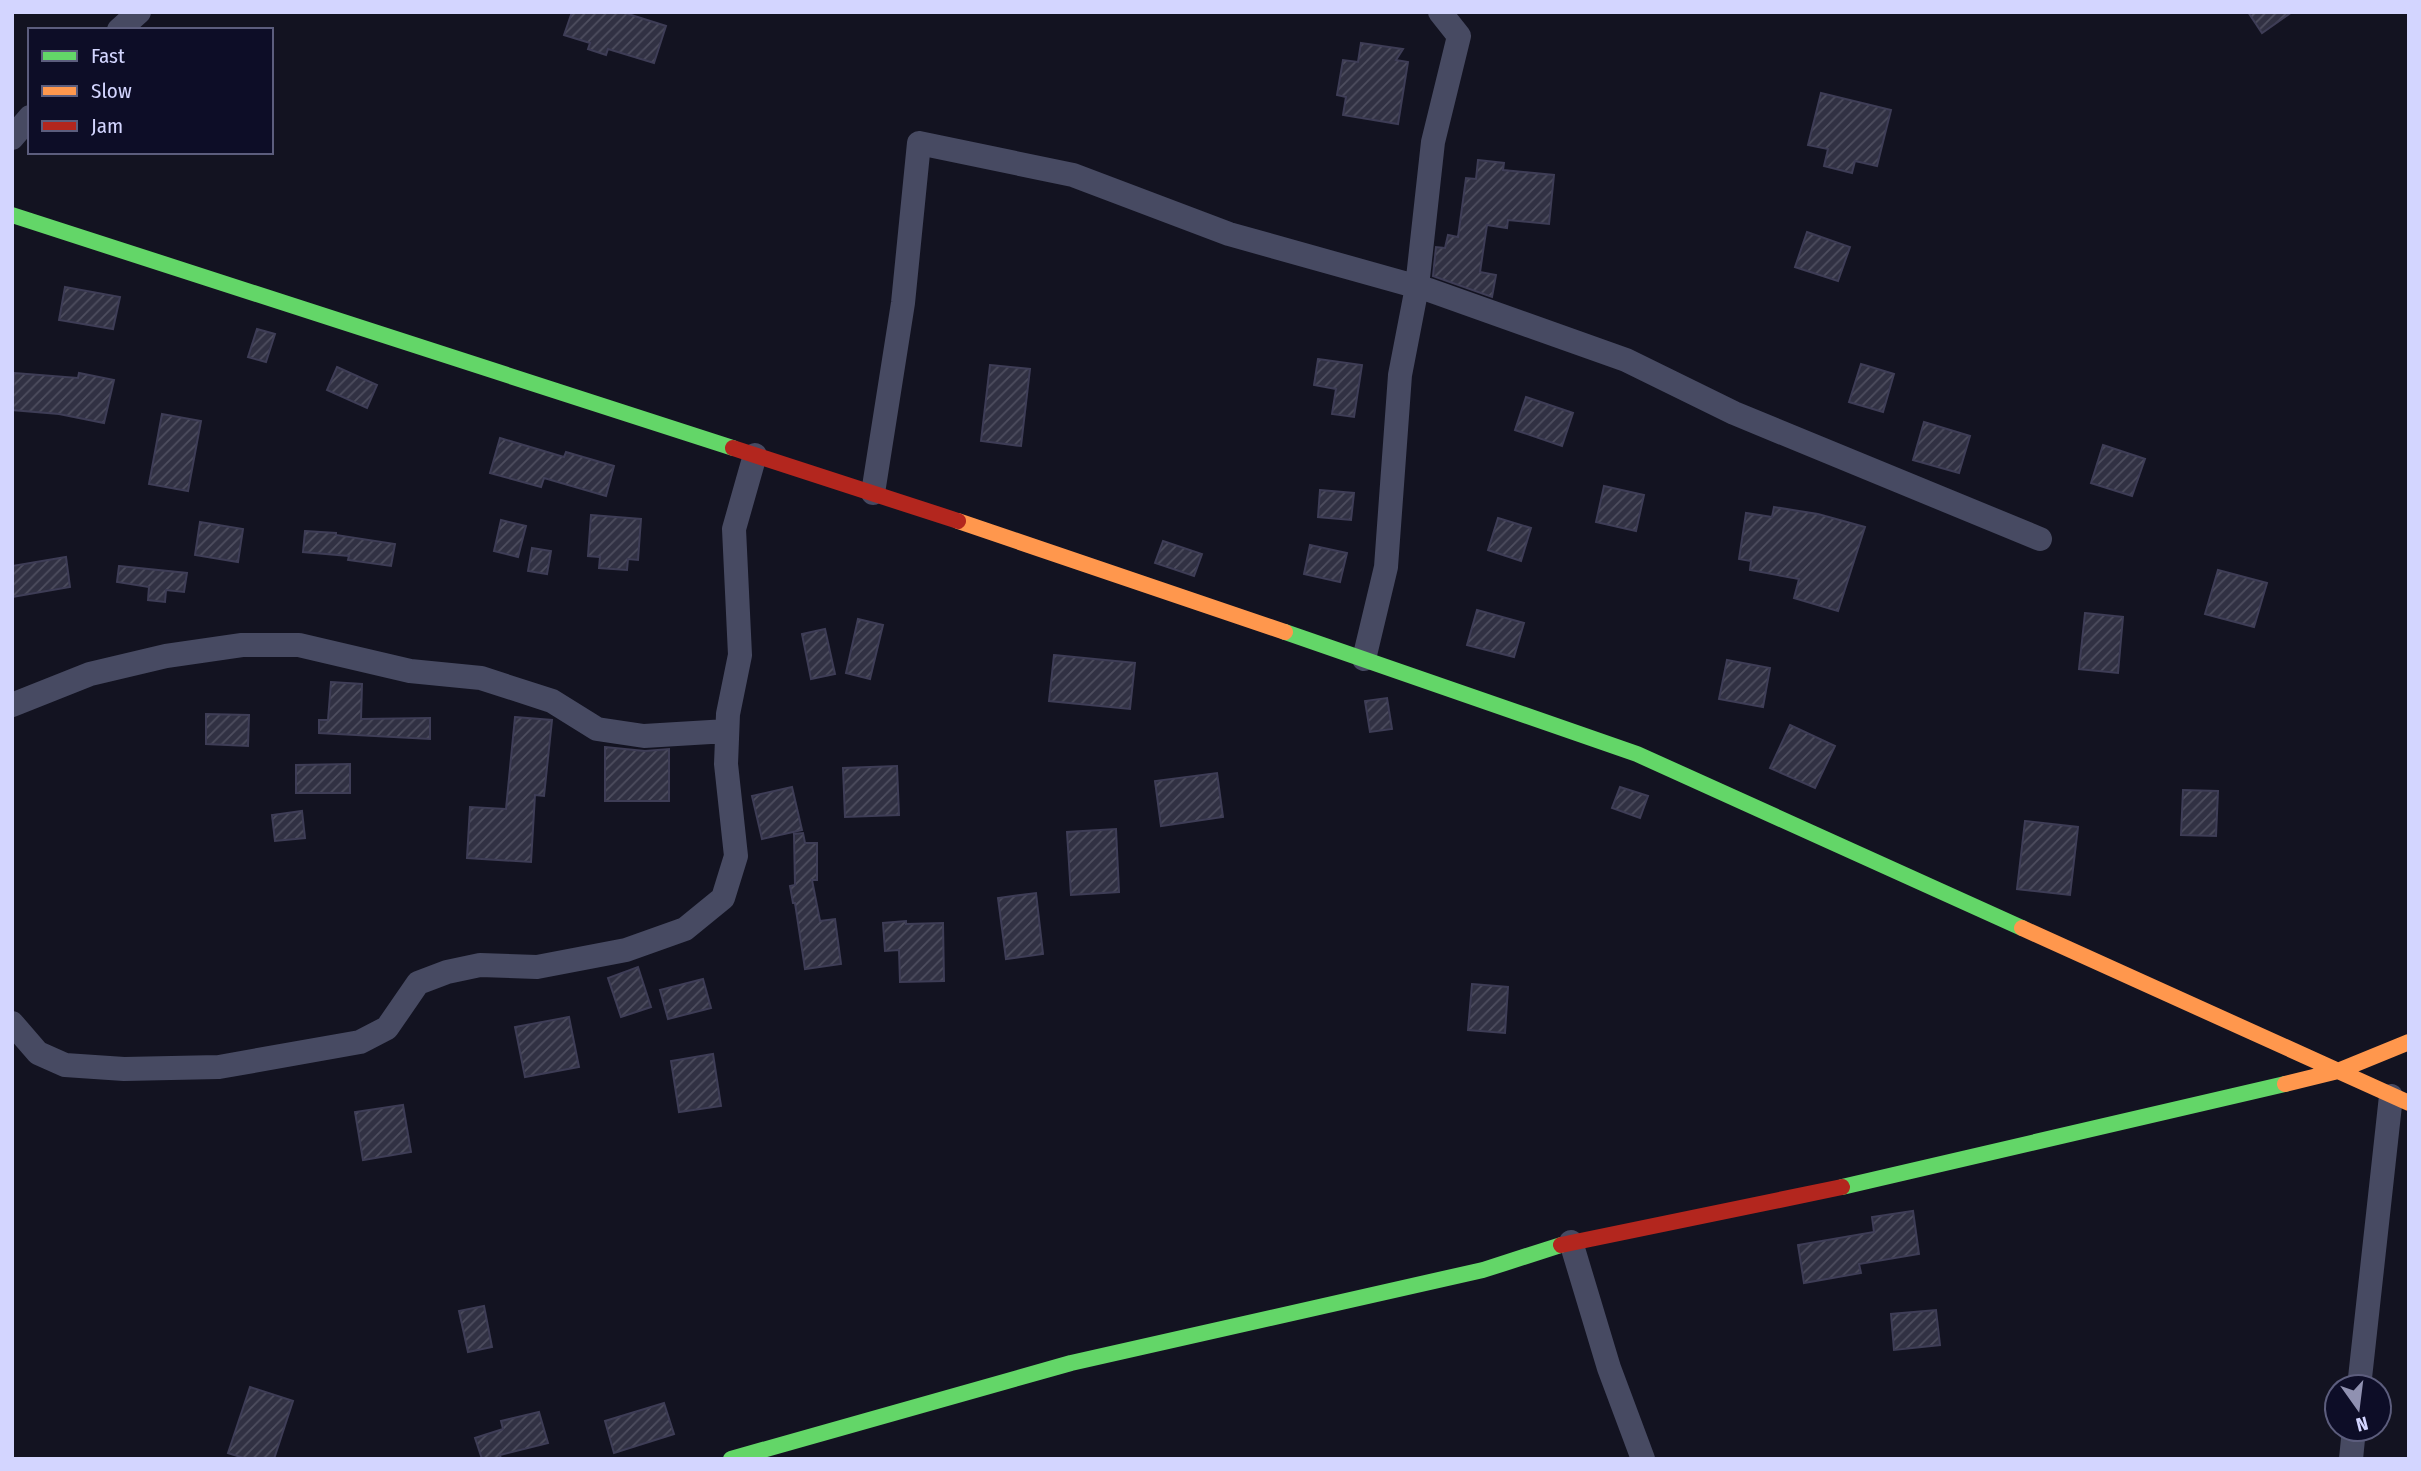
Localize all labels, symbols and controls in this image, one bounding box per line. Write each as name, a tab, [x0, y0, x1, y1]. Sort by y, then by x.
legend	[28, 28, 273, 154]
text: Fast	[91, 43, 125, 69]
text: Slow	[91, 78, 132, 104]
text: Jam	[91, 113, 123, 139]
north arrow	[2323, 1373, 2393, 1443]
text: N	[2354, 1411, 2370, 1437]

